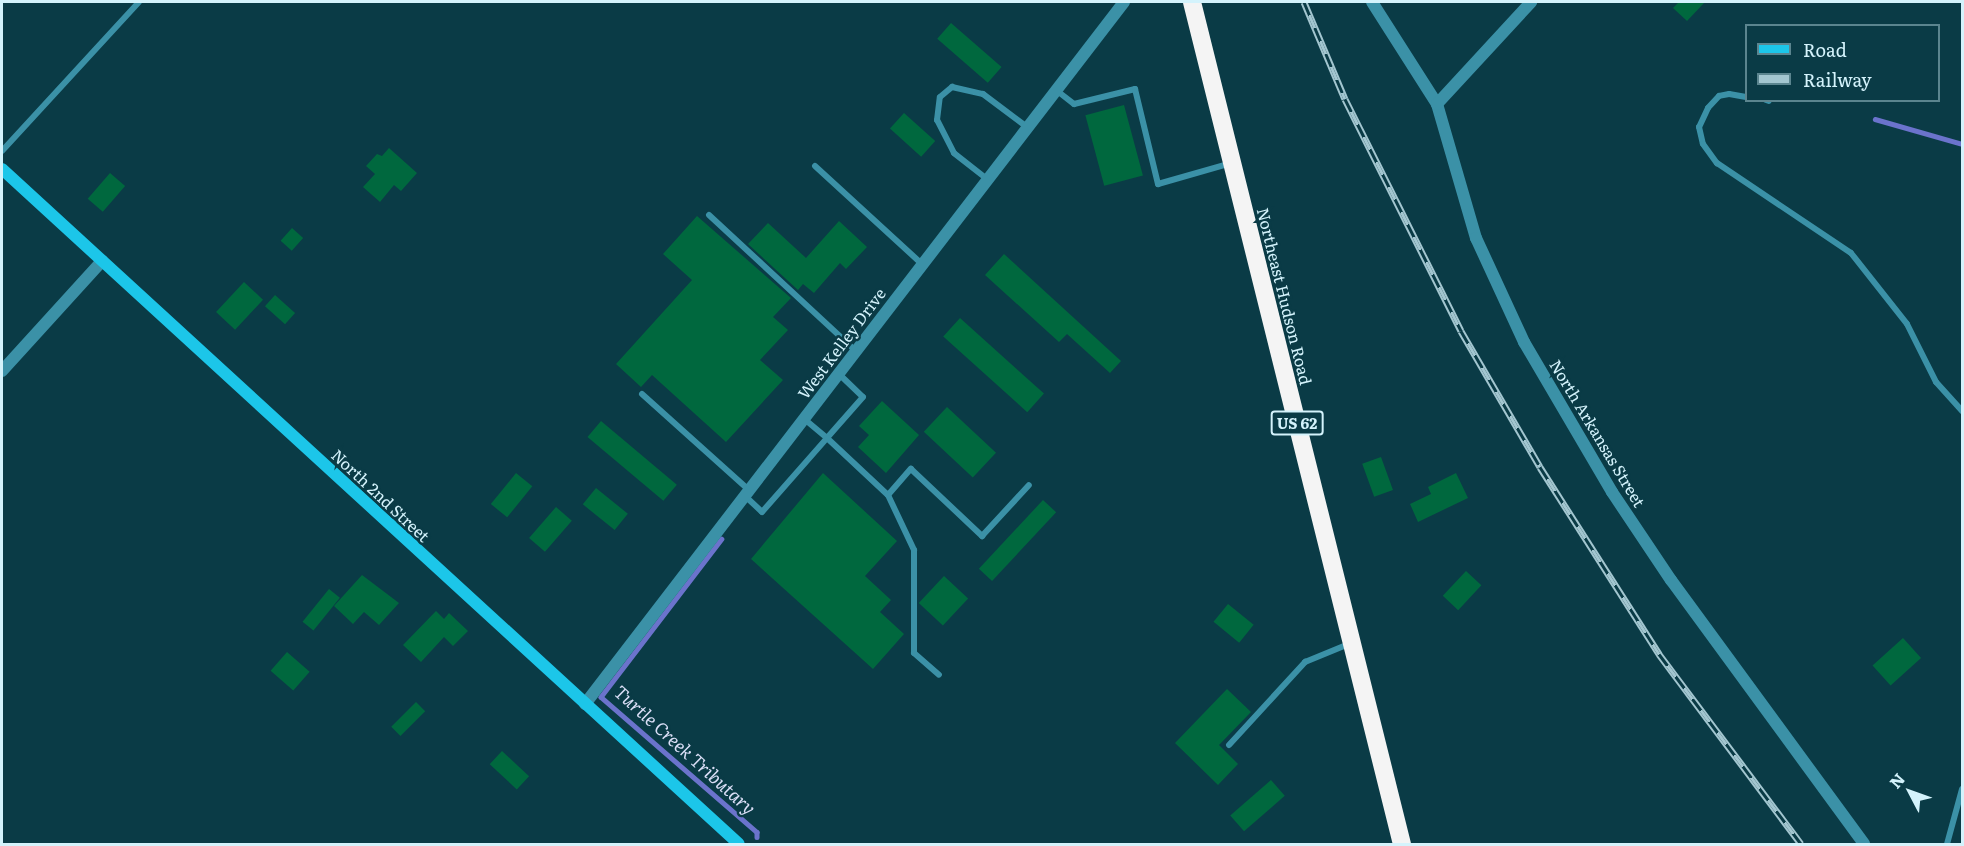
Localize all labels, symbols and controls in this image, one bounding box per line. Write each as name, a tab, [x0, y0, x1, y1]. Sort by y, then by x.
legend	[1745, 24, 1940, 102]
text: Road	[1803, 36, 1847, 63]
text: Railway	[1803, 66, 1872, 93]
street label: Northeast Hudson Road	[1254, 205, 1316, 387]
street label: West Kelley Drive	[793, 284, 889, 402]
street label: North Arkansas Street	[1546, 356, 1650, 510]
road number: US 62	[1270, 411, 1324, 435]
street label: North 2nd Street	[328, 445, 434, 545]
water label: Turtle Creek Tributary	[610, 681, 760, 819]
north arrow	[1880, 762, 1940, 822]
text: N	[1883, 767, 1910, 793]

